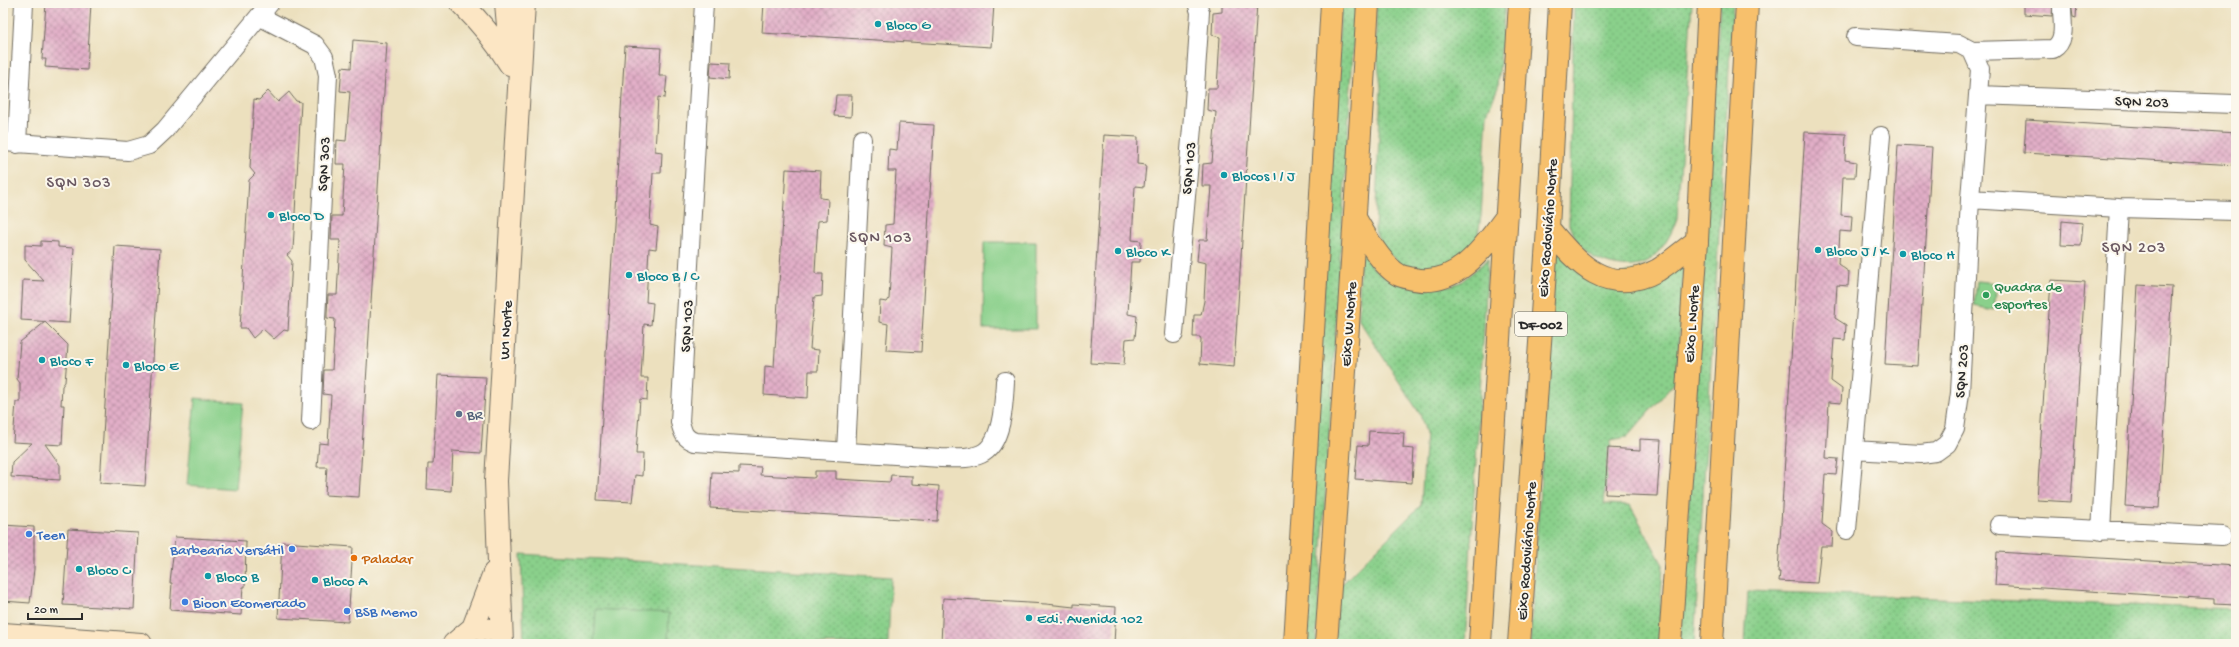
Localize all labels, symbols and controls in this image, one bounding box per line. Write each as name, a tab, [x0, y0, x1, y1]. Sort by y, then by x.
place label: Bloco G	[885, 17, 931, 35]
marker: Bloco G	[873, 19, 883, 29]
street label: SQN 203	[2115, 93, 2169, 113]
street label: SQN 303	[315, 136, 335, 192]
street label: SQN 103	[1179, 141, 1201, 195]
street label: Eixo Rodoviário Norte	[1535, 158, 1563, 298]
place label: Blocos I / J	[1231, 168, 1296, 186]
marker: Blocos I / J	[1219, 170, 1229, 180]
district label: SQN 303	[46, 175, 112, 194]
place label: Bloco D	[278, 208, 324, 226]
marker: Bloco D	[266, 210, 276, 220]
district label: SQN 103	[849, 230, 913, 249]
district label: SQN 203	[2102, 240, 2166, 259]
place label: Bloco J / K	[1825, 243, 1890, 261]
place label: Bloco K	[1125, 244, 1171, 262]
marker: Bloco J / K	[1813, 245, 1823, 255]
marker: Bloco K	[1113, 246, 1123, 256]
place label: Bloco H	[1910, 247, 1955, 265]
marker: Bloco H	[1898, 249, 1908, 259]
place label: Bloco B / C	[636, 268, 700, 286]
marker: Bloco B / C	[624, 270, 634, 280]
place label: Quadra de esportes	[1994, 279, 2062, 314]
street label: Eixo W Norte	[1338, 281, 1362, 367]
street label: Eixo L Norte	[1681, 285, 1705, 363]
marker: Quadra de esportes	[1981, 290, 1991, 300]
street label: SQN 103	[678, 299, 698, 353]
street label: W1 Norte	[496, 300, 518, 360]
road number: DF-002	[1515, 312, 1567, 336]
street label: SQN 203	[1952, 343, 1974, 399]
place label: Bloco F	[49, 353, 94, 371]
marker: Bloco F	[37, 355, 47, 365]
place label: Bloco E	[133, 358, 179, 376]
marker: Bloco E	[121, 360, 131, 370]
place label: BR	[466, 407, 484, 425]
marker: BR	[454, 409, 464, 419]
street label: Eixo Rodoviário Norte	[1514, 481, 1542, 621]
place label: Teen	[36, 527, 65, 545]
marker: Teen	[24, 529, 34, 539]
place label: Barbearia Versátil	[169, 542, 284, 560]
marker: Barbearia Versátil	[287, 544, 297, 554]
place label: Paladar	[361, 551, 414, 569]
marker: Paladar	[349, 553, 359, 563]
place label: Bloco C	[86, 562, 131, 580]
marker: Bloco C	[74, 564, 84, 574]
place label: Bloco B	[215, 569, 259, 587]
marker: Bloco B	[203, 571, 213, 581]
place label: Bloco A	[322, 573, 368, 591]
marker: Bloco A	[310, 575, 320, 585]
scale bar	[28, 595, 82, 621]
place label: Bioon Ecomercado	[192, 595, 306, 613]
marker: Bioon Ecomercado	[180, 597, 190, 607]
text: 20 m	[34, 604, 59, 618]
place label: BSB Memo	[354, 604, 418, 622]
marker: BSB Memo	[342, 606, 352, 616]
place label: Edi. Avenida 102	[1037, 611, 1143, 629]
marker: Edi. Avenida 102	[1024, 613, 1034, 623]

